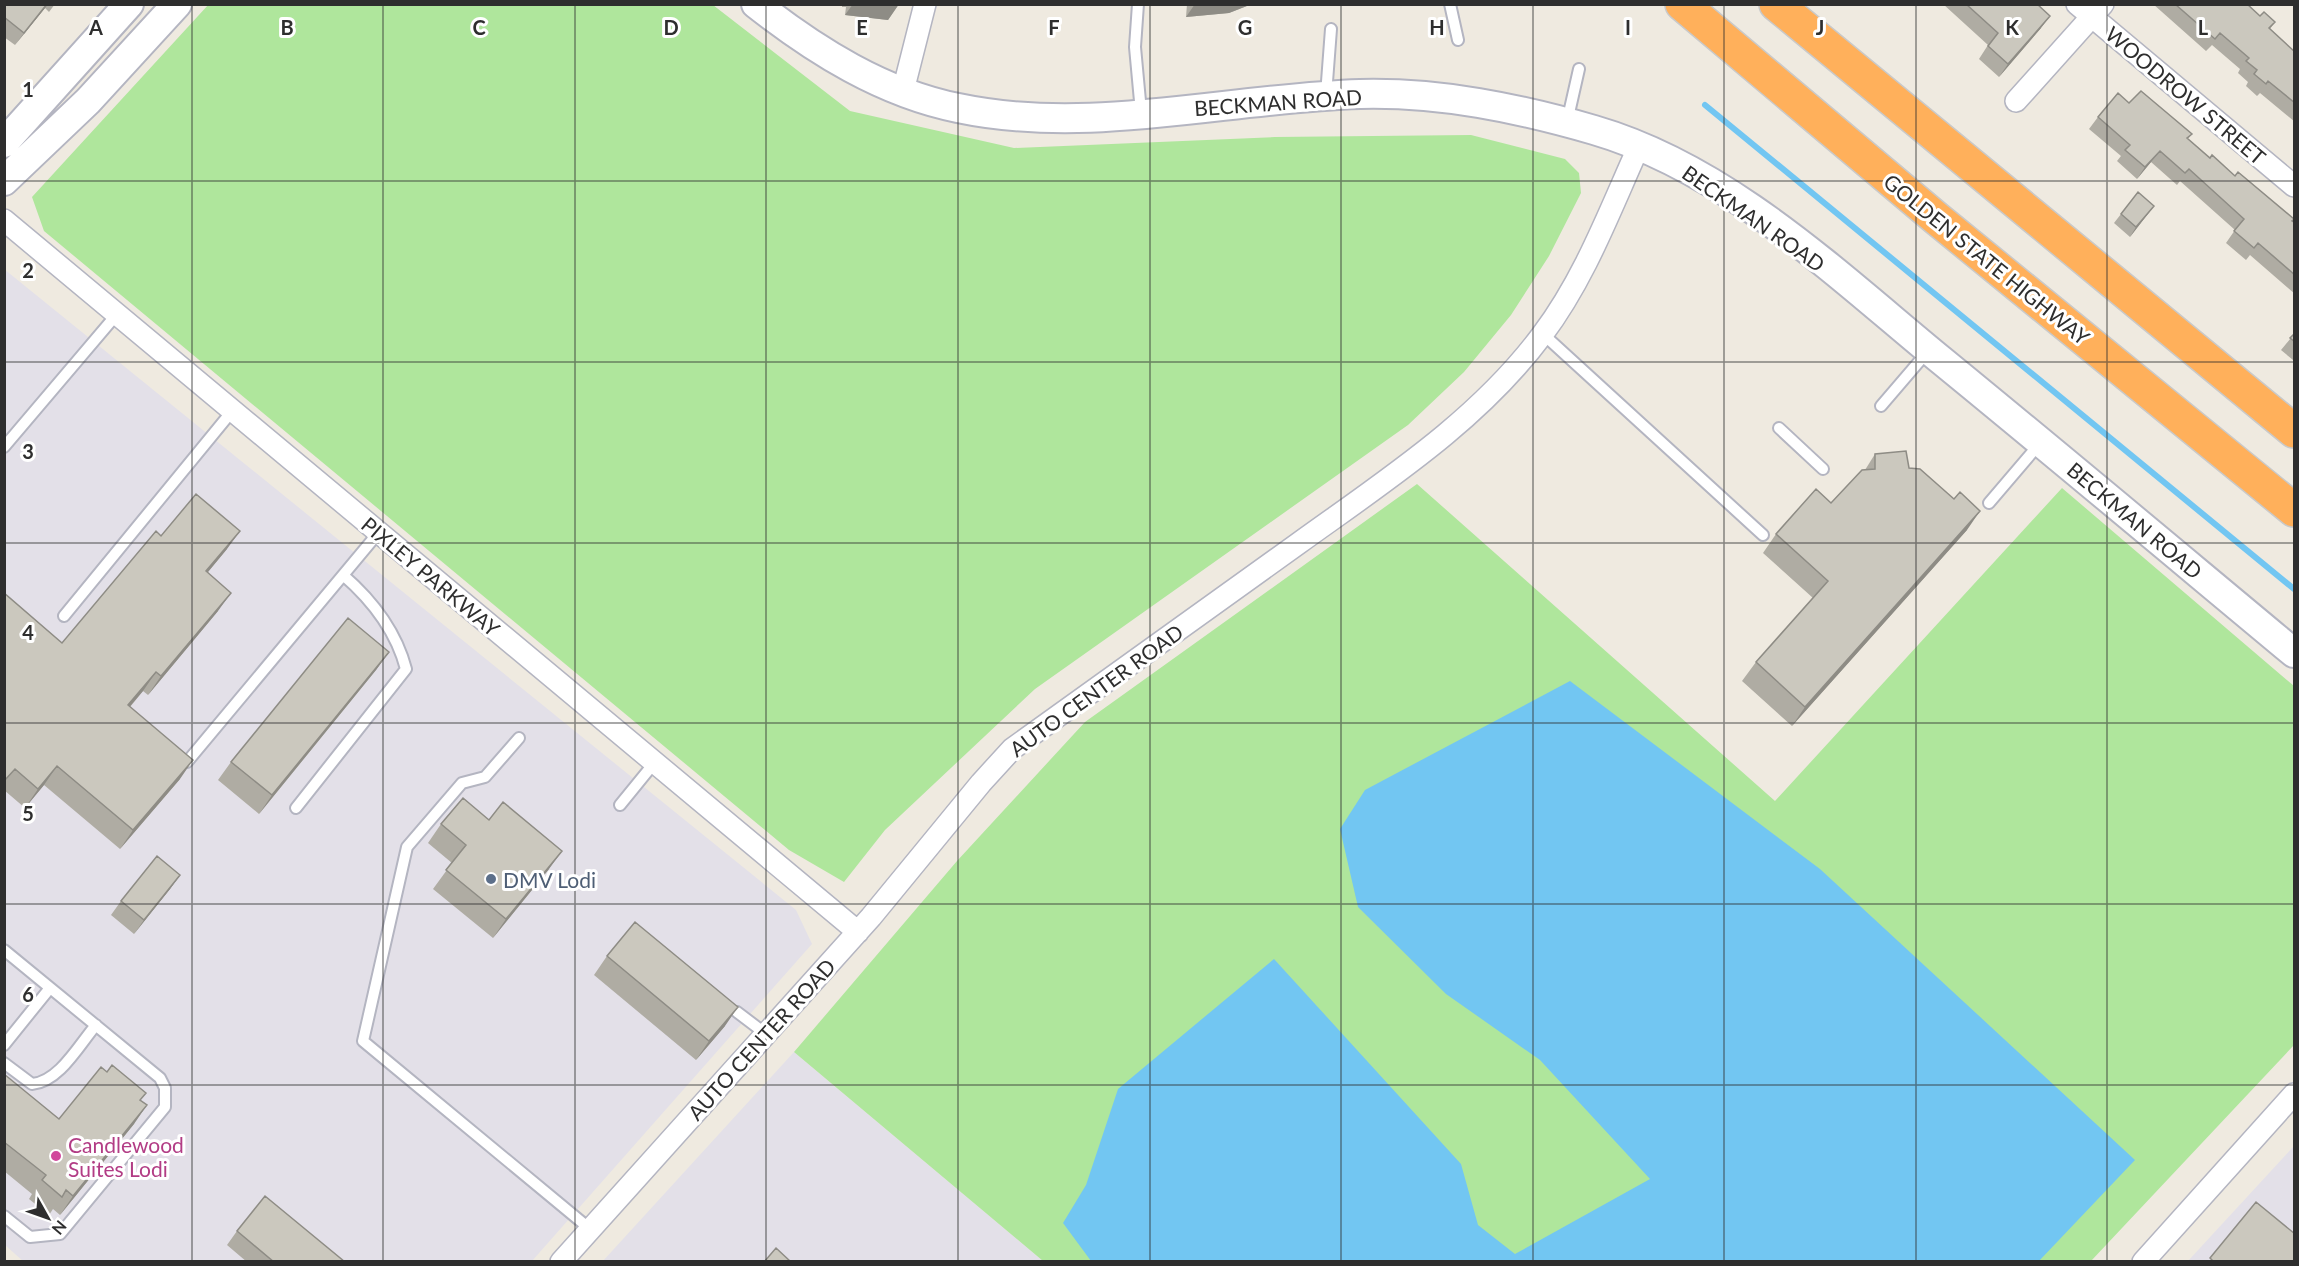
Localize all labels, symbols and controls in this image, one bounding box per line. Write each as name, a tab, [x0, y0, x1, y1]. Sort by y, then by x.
text: A	[88, 15, 103, 39]
text: B	[280, 15, 294, 39]
text: C	[472, 15, 486, 39]
text: D	[663, 15, 679, 39]
text: E	[856, 15, 868, 39]
text: F	[1048, 15, 1060, 39]
text: G	[1238, 15, 1252, 39]
text: H	[1429, 15, 1445, 39]
text: I	[1625, 15, 1631, 39]
text: J	[1816, 15, 1824, 39]
text: K	[2005, 15, 2019, 39]
text: L	[2198, 15, 2209, 39]
street label: WOODROW STREET	[2101, 21, 2272, 170]
text: 1	[22, 77, 34, 101]
street label: BECKMAN ROAD	[1193, 84, 1363, 120]
street label: BECKMAN ROAD	[1678, 160, 1830, 276]
street label: GOLDEN STATE HIGHWAY	[1879, 168, 2096, 350]
text: 2	[22, 258, 34, 282]
text: 3	[22, 439, 34, 463]
street label: BECKMAN ROAD	[2063, 456, 2207, 584]
street label: PIXLEY PARKWAY	[357, 511, 506, 641]
street label: AUTO CENTER ROAD	[1004, 619, 1188, 761]
text: 4	[22, 620, 34, 644]
text: 5	[22, 801, 34, 825]
place label: DMV Lodi	[503, 867, 596, 892]
marker: DMV Lodi	[484, 872, 498, 886]
street label: AUTO CENTER ROAD	[682, 953, 840, 1125]
text: 6	[22, 982, 34, 1006]
place label: Candlewood Suites Lodi	[68, 1132, 184, 1181]
marker: Candlewood Suites Lodi	[49, 1149, 63, 1163]
north arrow	[18, 1188, 78, 1248]
text: N	[49, 1217, 71, 1239]

